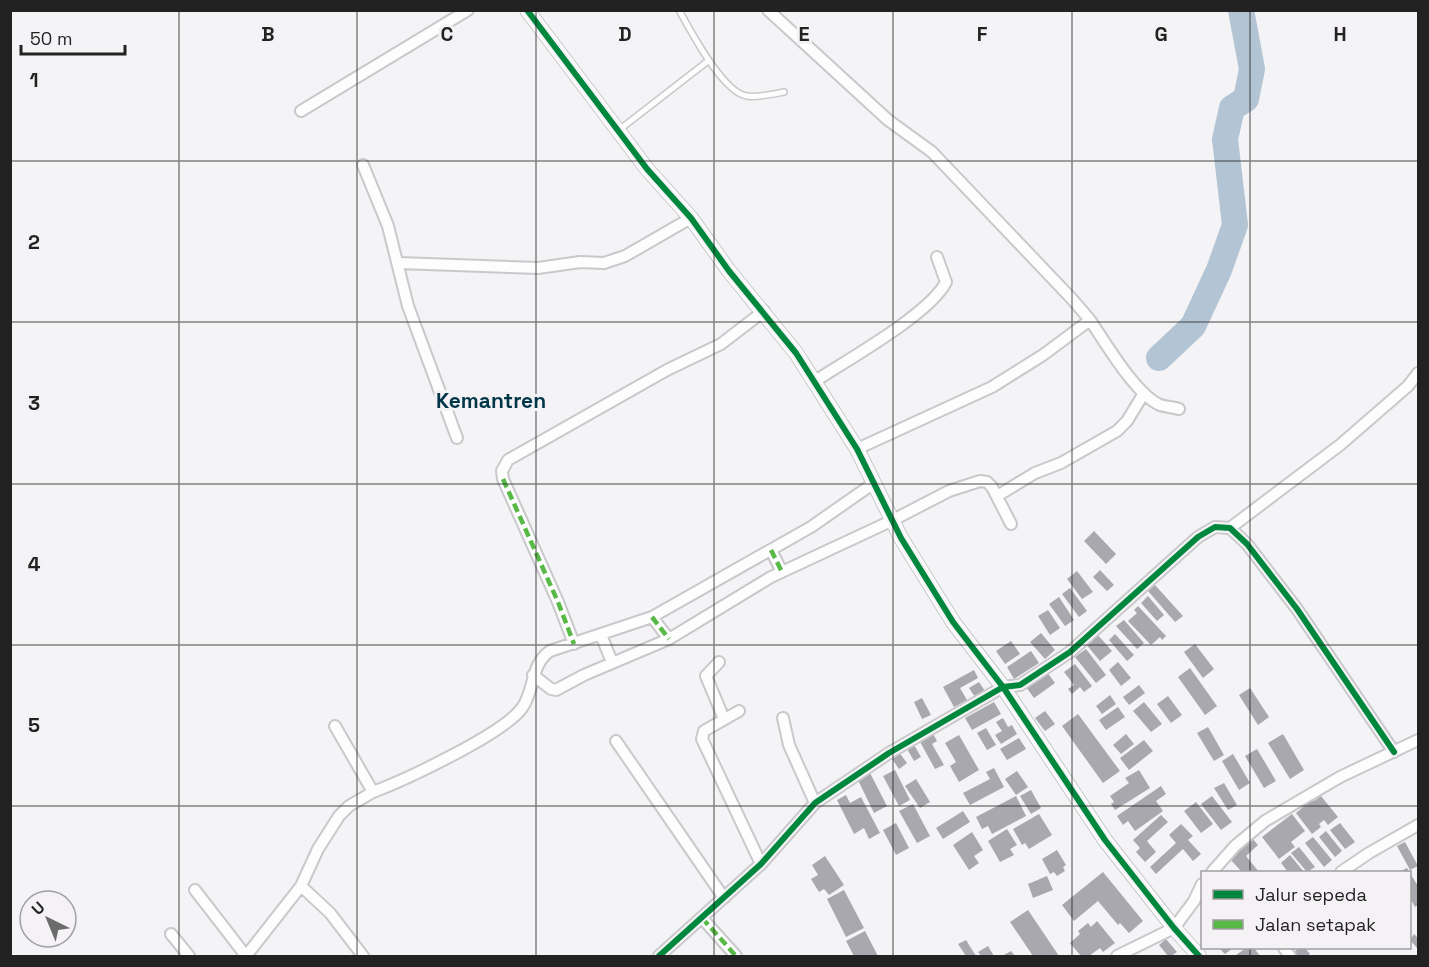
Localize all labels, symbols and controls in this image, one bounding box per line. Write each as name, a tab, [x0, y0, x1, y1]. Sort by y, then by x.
scale bar	[21, 18, 124, 56]
text: B	[261, 21, 275, 47]
text: C	[441, 21, 454, 47]
text: D	[618, 21, 632, 47]
text: E	[798, 21, 810, 47]
text: F	[977, 21, 988, 47]
text: G	[1154, 21, 1168, 47]
text: H	[1333, 21, 1347, 47]
text: 50 m	[30, 27, 72, 50]
text: 1	[29, 67, 39, 93]
text: 2	[28, 229, 40, 255]
district label: Kemantren	[436, 387, 546, 414]
text: 3	[28, 390, 40, 416]
text: 4	[28, 551, 41, 577]
text: 5	[28, 712, 40, 738]
legend	[1201, 871, 1411, 949]
text: Jalur sepeda	[1255, 883, 1367, 906]
north arrow	[18, 889, 78, 949]
text: U	[27, 897, 49, 920]
text: Jalan setapak	[1255, 913, 1376, 936]

